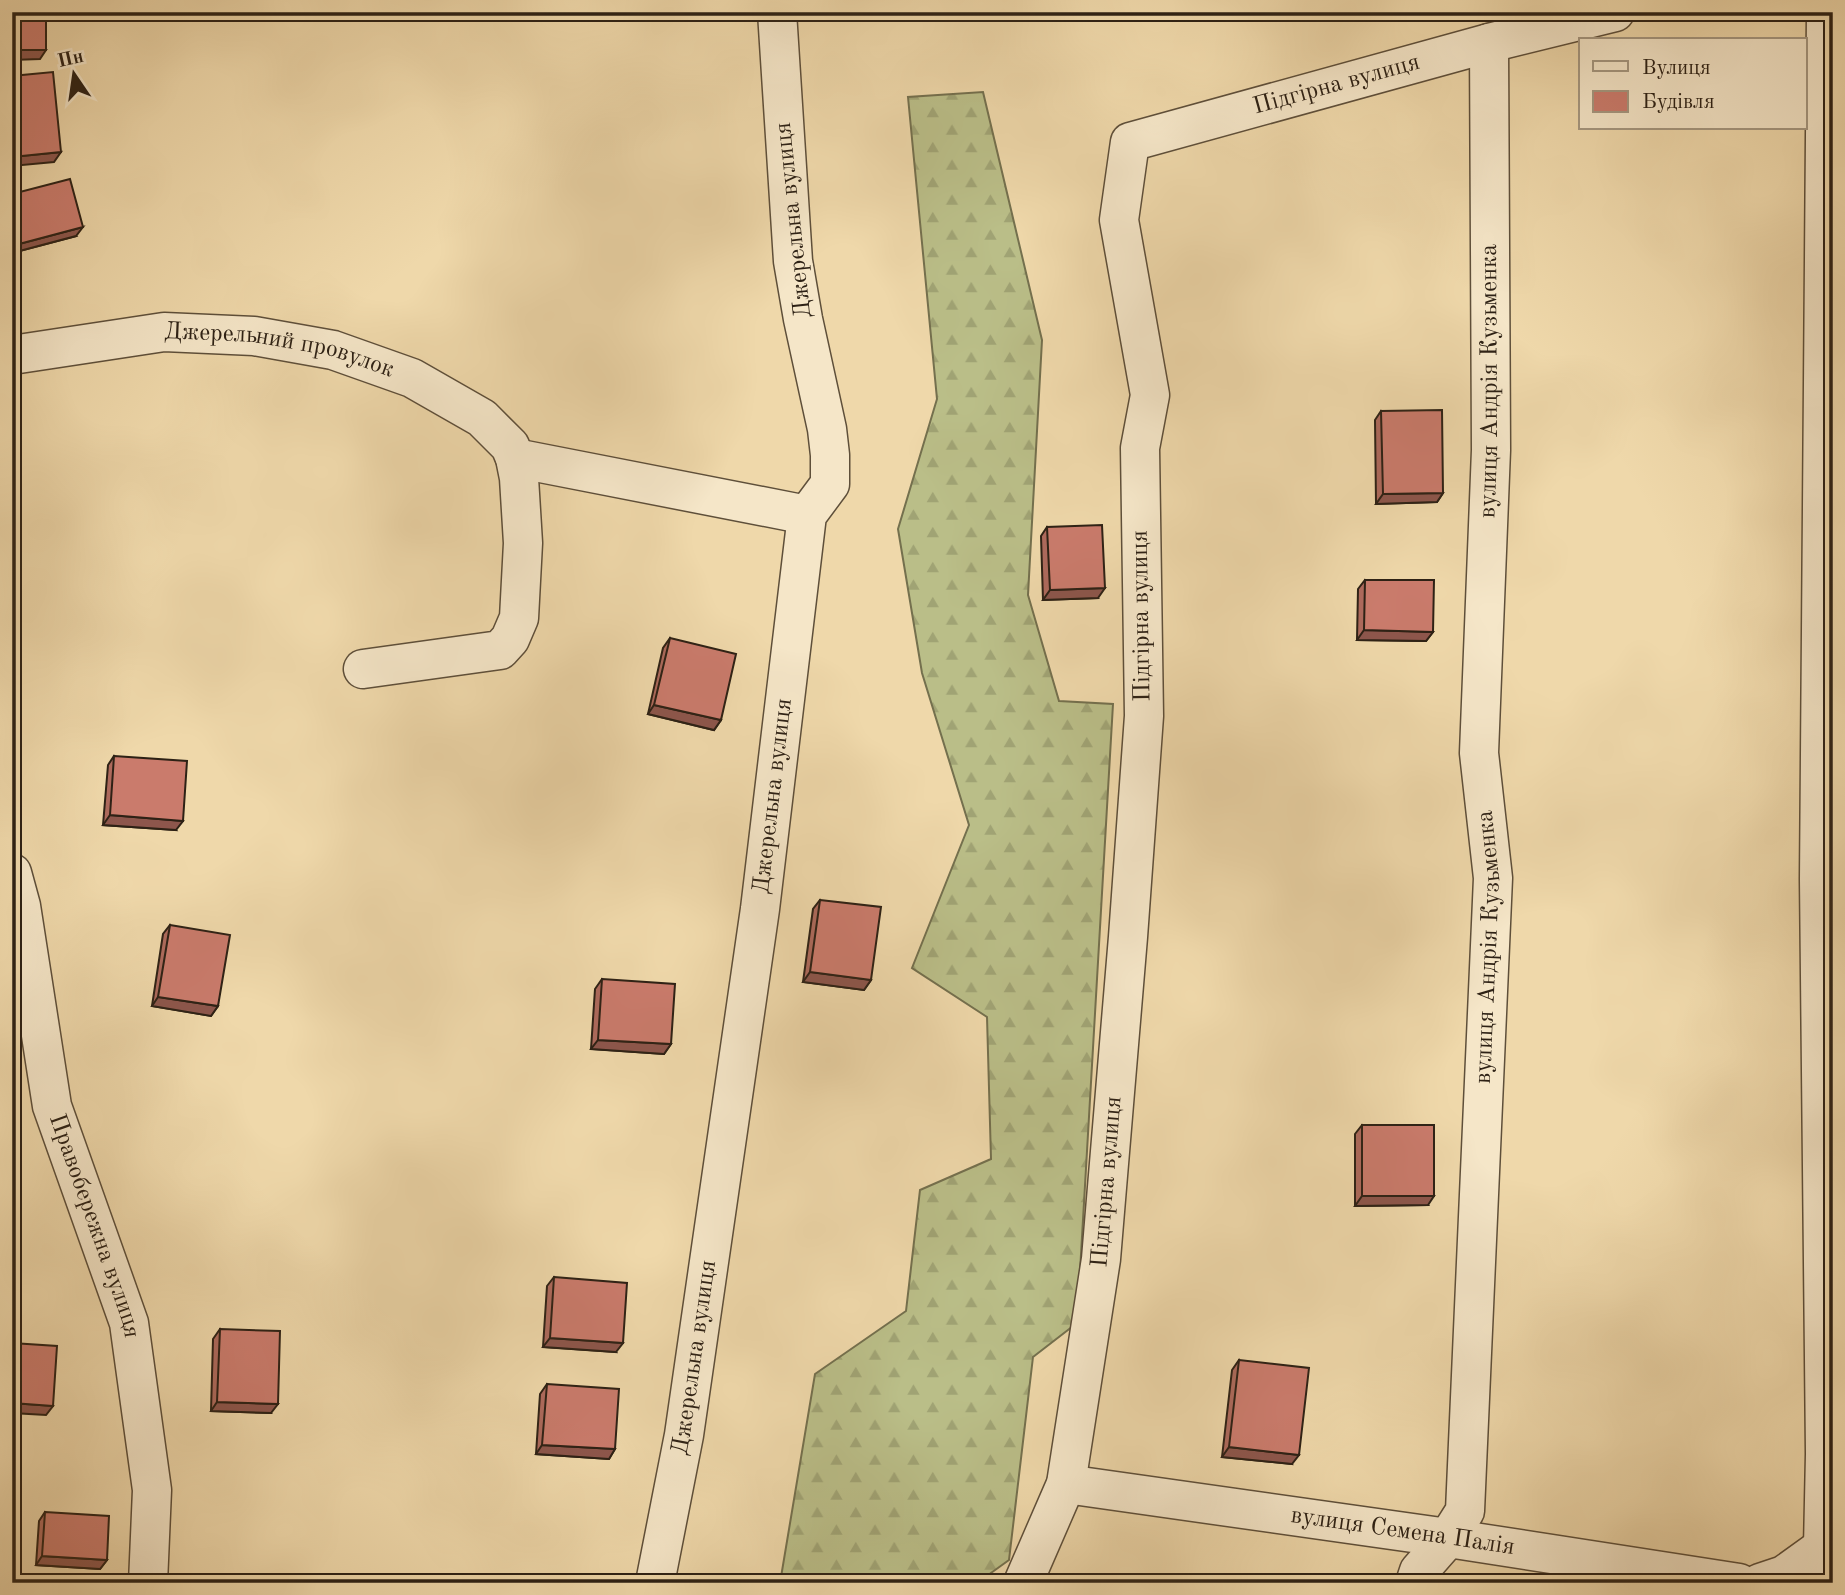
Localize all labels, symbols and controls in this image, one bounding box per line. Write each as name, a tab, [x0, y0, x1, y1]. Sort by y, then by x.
north arrow	[38, 38, 108, 108]
legend	[1579, 38, 1806, 130]
text: Пн	[56, 48, 86, 72]
street label: Підгірна вулиця	[1250, 51, 1423, 119]
text: Вулиця	[1642, 58, 1711, 79]
text: Будівля	[1642, 92, 1715, 113]
street label: Джерельна вулиця	[772, 121, 816, 319]
street label: вулиця Андрія Кузьменка	[1476, 244, 1503, 519]
street label: Джерельний провулок	[164, 320, 397, 383]
street label: Підгірна вулиця	[1129, 530, 1155, 702]
street label: Джерельна вулиця	[750, 697, 797, 895]
street label: вулиця Андрія Кузьменка	[1472, 809, 1505, 1085]
street label: Підгірна вулиця	[1088, 1095, 1127, 1269]
street label: Правобережна вулиця	[44, 1111, 143, 1339]
street label: Джерельна вулиця	[668, 1258, 721, 1457]
street label: вулиця Семена Палія	[1289, 1504, 1516, 1560]

